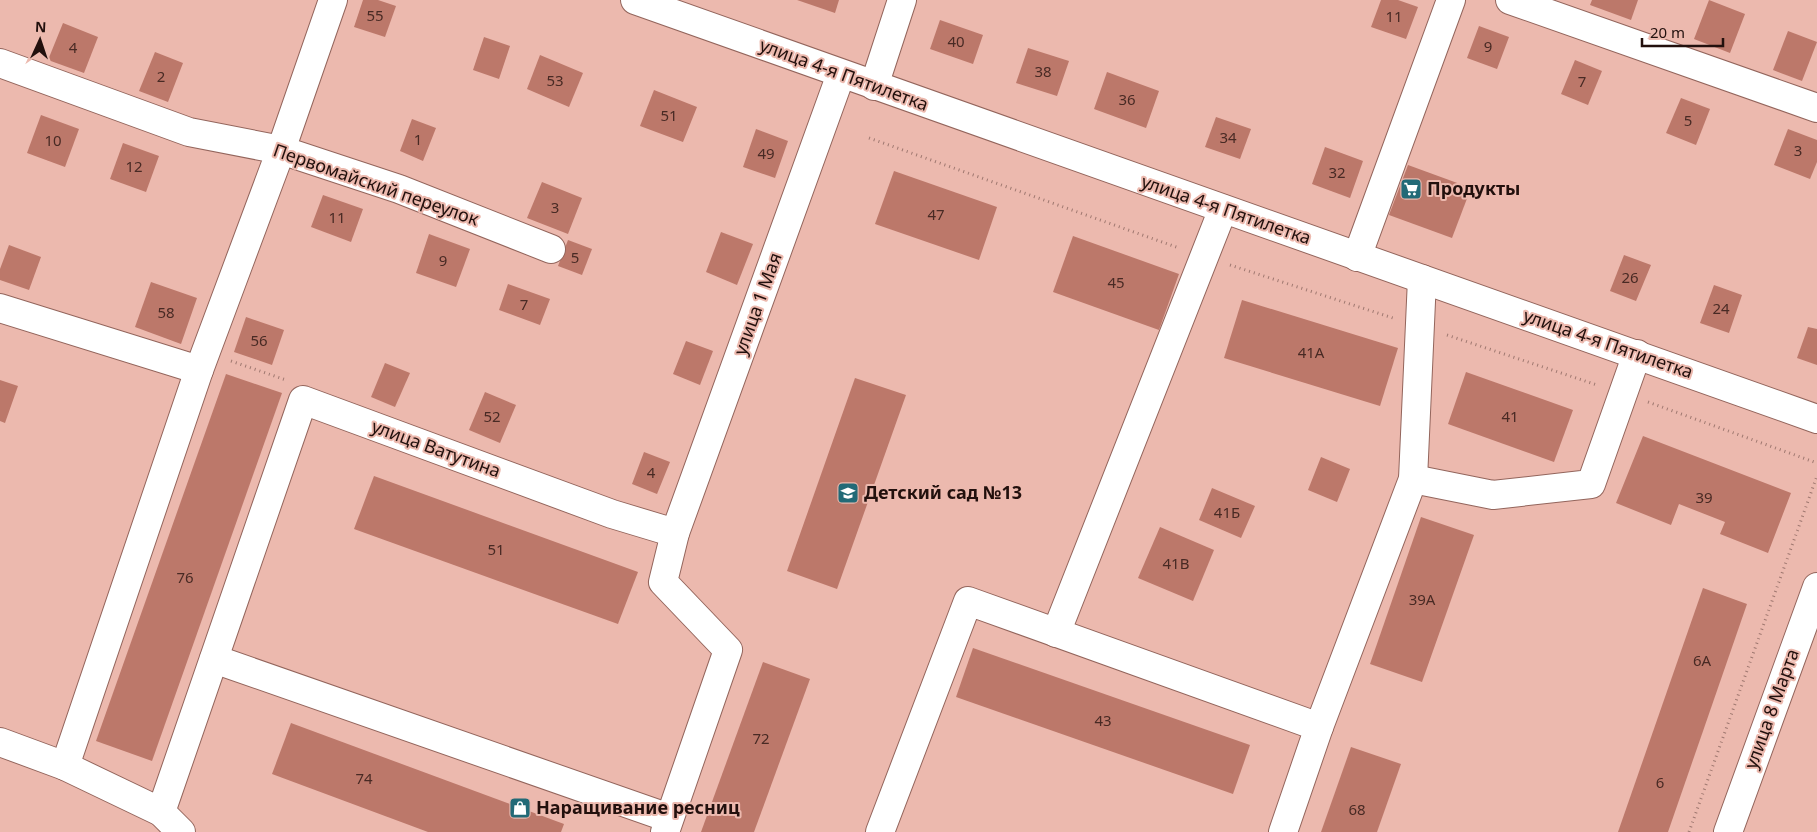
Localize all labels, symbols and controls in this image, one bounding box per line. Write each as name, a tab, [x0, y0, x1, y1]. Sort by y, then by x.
house number: 55	[366, 5, 384, 25]
house number: 11	[1385, 6, 1403, 26]
north arrow	[15, 15, 65, 65]
scale bar	[1642, 15, 1723, 47]
text: N	[35, 17, 47, 36]
text: 20 m	[1650, 22, 1685, 42]
house number: 40	[947, 31, 965, 51]
street label: улица 4-я Пятилетка	[757, 32, 932, 116]
house number: 9	[1484, 36, 1492, 56]
house number: 4	[69, 37, 78, 57]
house number: 38	[1034, 61, 1052, 81]
house number: 2	[157, 66, 165, 86]
house number: 53	[546, 70, 564, 90]
house number: 7	[1578, 71, 1586, 91]
house number: 36	[1118, 89, 1136, 109]
house number: 51	[660, 105, 678, 125]
house number: 5	[1684, 110, 1692, 130]
house number: 34	[1219, 127, 1237, 147]
house number: 1	[414, 129, 422, 149]
house number: 10	[44, 130, 62, 150]
street label: Первомайский переулок	[270, 138, 483, 231]
house number: 3	[1794, 140, 1802, 160]
house number: 49	[757, 143, 775, 163]
house number: 12	[125, 156, 143, 176]
house number: 32	[1328, 162, 1346, 182]
street label: улица 4-я Пятилетка	[1138, 169, 1314, 249]
place label: Продукты	[1427, 176, 1520, 200]
supermarket icon: Продукты	[1399, 177, 1423, 201]
house number: 3	[551, 197, 559, 217]
house number: 47	[927, 204, 945, 224]
house number: 11	[328, 207, 346, 227]
house number: 5	[571, 247, 579, 267]
street label: улица 1 Мая	[727, 249, 787, 358]
house number: 9	[439, 250, 447, 270]
house number: 26	[1621, 267, 1639, 287]
house number: 45	[1107, 272, 1125, 292]
house number: 7	[520, 294, 528, 314]
house number: 24	[1712, 298, 1730, 318]
house number: 58	[157, 302, 175, 322]
street label: улица 4-я Пятилетка	[1520, 303, 1696, 383]
house number: 56	[250, 330, 268, 350]
house number: 41А	[1298, 342, 1325, 362]
house number: 52	[483, 406, 501, 426]
house number: 41	[1501, 406, 1519, 426]
street label: улица Ватутина	[369, 414, 504, 482]
house number: 4	[647, 462, 656, 482]
place label: Детский сад №13	[864, 480, 1022, 504]
school or university icon: Детский сад №13	[836, 481, 860, 505]
house number: 39	[1695, 487, 1713, 507]
house number: 41Б	[1214, 502, 1240, 522]
house number: 51	[487, 539, 505, 559]
house number: 41В	[1163, 553, 1189, 573]
house number: 76	[176, 567, 194, 587]
house number: 39А	[1409, 589, 1436, 609]
street label: улица 8 Марта	[1738, 645, 1804, 772]
house number: 6А	[1693, 650, 1712, 670]
house number: 43	[1094, 710, 1112, 730]
house number: 72	[752, 728, 770, 748]
house number: 74	[355, 768, 373, 788]
house number: 6	[1656, 772, 1664, 792]
place label: Наращивание ресниц	[536, 795, 740, 819]
shop icon: Наращивание ресниц	[508, 796, 532, 820]
house number: 68	[1348, 799, 1366, 819]

